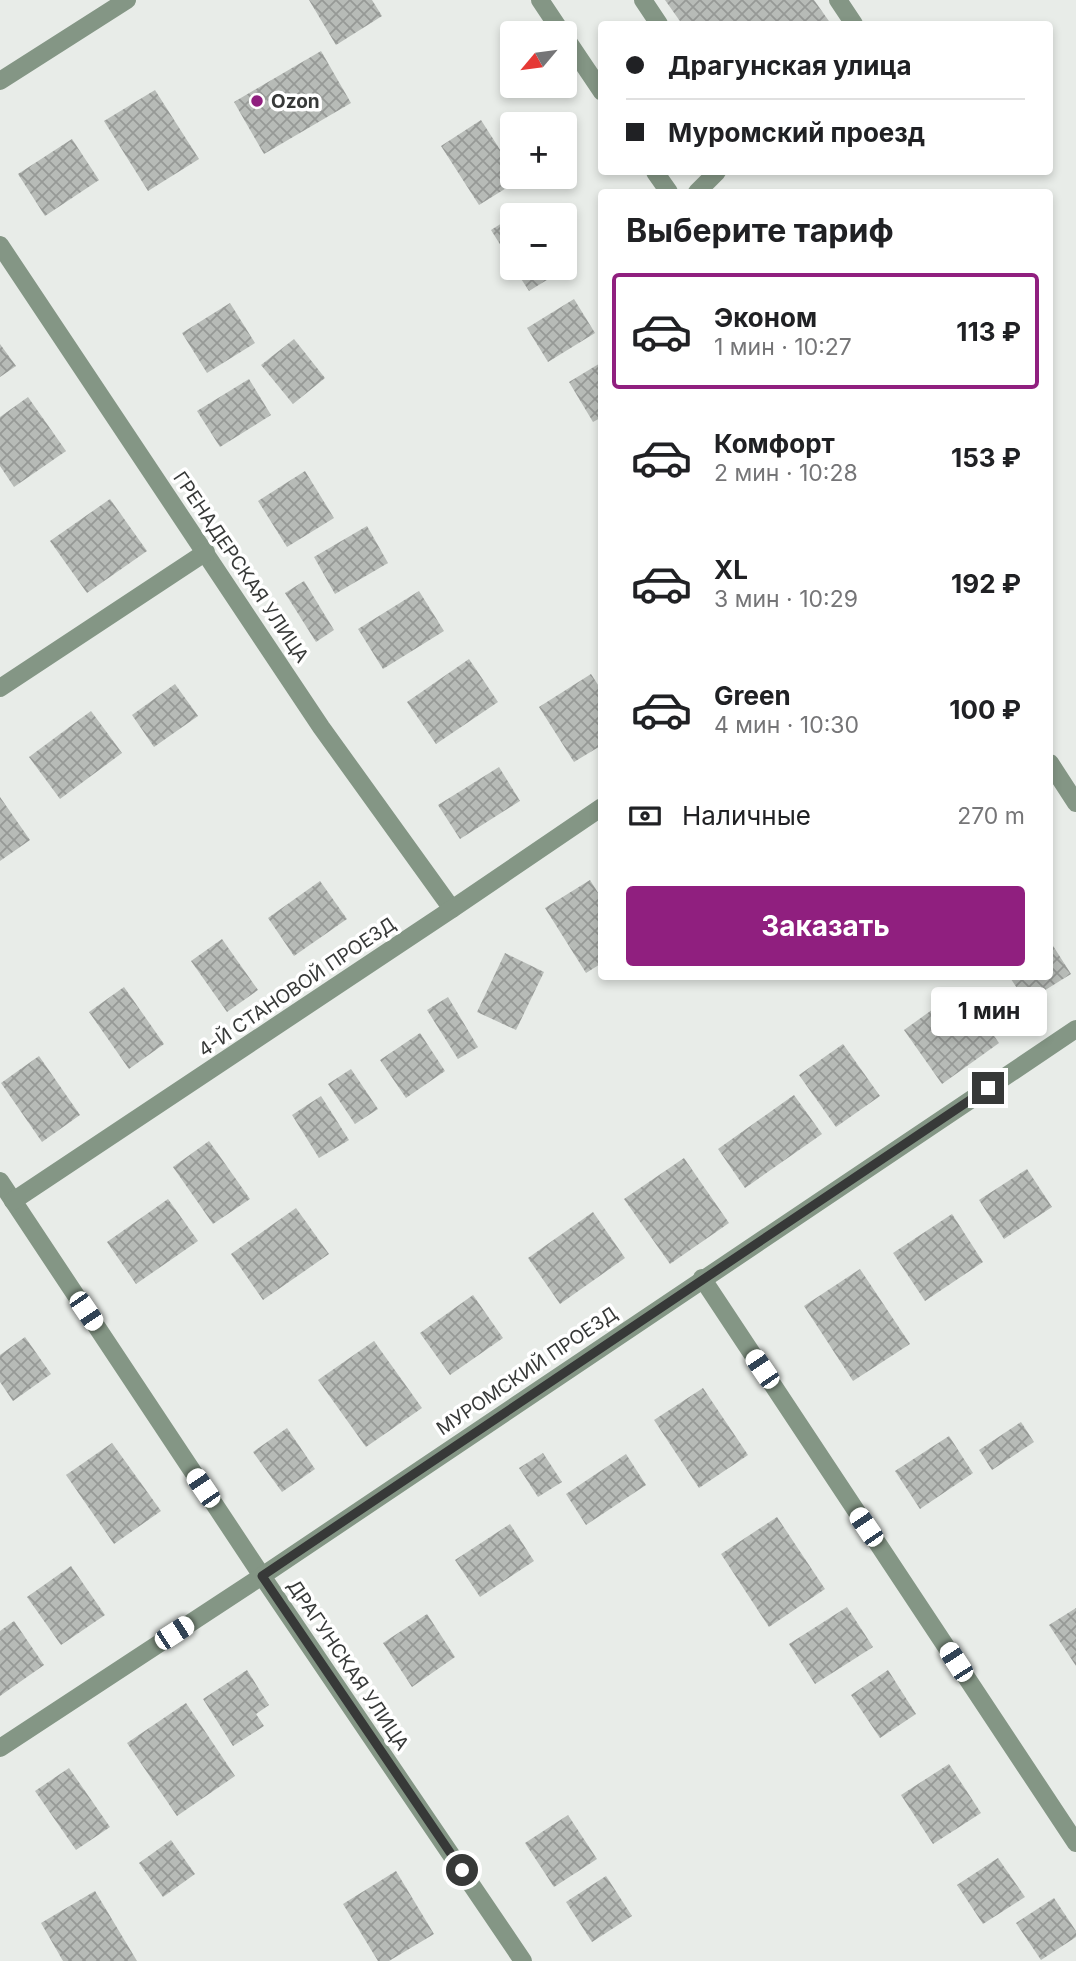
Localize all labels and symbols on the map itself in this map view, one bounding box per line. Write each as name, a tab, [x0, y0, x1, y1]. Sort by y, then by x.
north arrow	[500, 21, 578, 98]
place label: Ozon	[271, 90, 320, 113]
marker: Ozon	[249, 93, 265, 109]
street label: ГРЕНАДЕРСКАЯ УЛИЦА	[168, 467, 314, 667]
street label: 4-Й СТАНОВОЙ ПРОЕЗД	[193, 911, 400, 1062]
callout: 1 мин	[930, 986, 1046, 1036]
route end	[972, 1072, 1004, 1104]
car	[66, 1288, 107, 1334]
street label: МУРОМСКИЙ ПРОЕЗД	[432, 1301, 622, 1440]
car	[742, 1346, 783, 1392]
car	[183, 1465, 224, 1511]
car	[846, 1504, 887, 1550]
street label: ДРАГУНСКАЯ УЛИЦА	[282, 1575, 414, 1755]
car	[151, 1613, 198, 1653]
car	[936, 1639, 977, 1685]
route start	[446, 1854, 478, 1886]

